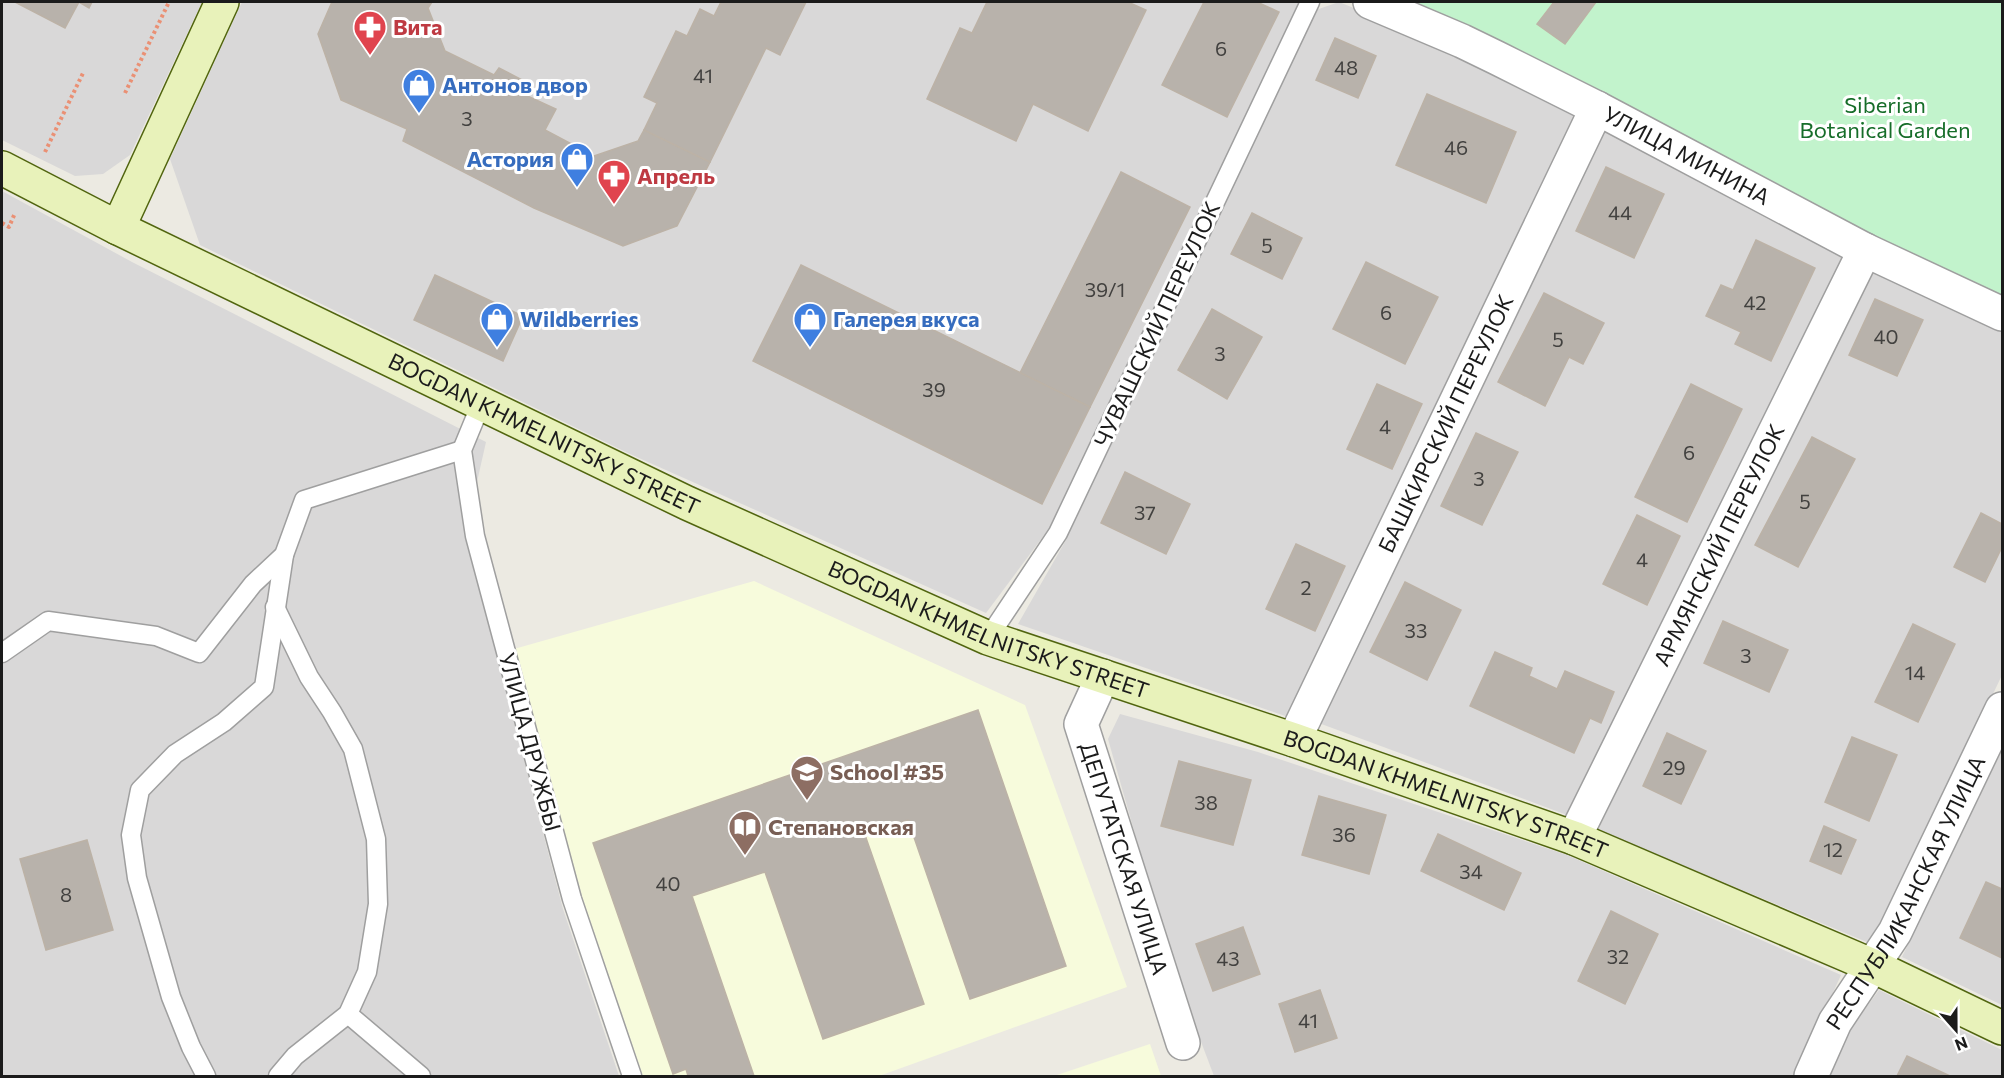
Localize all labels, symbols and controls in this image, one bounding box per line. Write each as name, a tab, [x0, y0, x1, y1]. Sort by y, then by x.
pharmacy icon: Вита	[352, 9, 388, 56]
place label: Вита	[393, 13, 442, 40]
house number: 6	[1215, 36, 1227, 60]
house number: 48	[1334, 55, 1358, 79]
house number: 41	[693, 63, 713, 87]
shop icon: Антонов двор	[401, 67, 437, 114]
place label: Антонов двор	[442, 71, 588, 98]
park label: Siberian Botanical Garden	[1799, 91, 1971, 143]
street label: УЛИЦА МИНИНА	[1599, 100, 1775, 210]
house number: 3	[461, 106, 473, 130]
house number: 46	[1444, 135, 1468, 159]
shop icon: Астория	[559, 141, 595, 188]
place label: Астория	[467, 145, 554, 172]
pharmacy icon: Апрель	[596, 158, 632, 205]
place label: Апрель	[637, 162, 715, 189]
street label: ЧУВАШСКИЙ ПЕРЕУЛОК	[1088, 197, 1225, 451]
house number: 44	[1608, 200, 1632, 224]
house number: 5	[1261, 233, 1273, 257]
house number: 39/1	[1085, 277, 1125, 301]
street label: БАШКИРСКИЙ ПЕРЕУЛОК	[1372, 290, 1519, 557]
house number: 42	[1744, 290, 1766, 314]
house number: 6	[1380, 300, 1392, 324]
shop icon: Wildberries	[479, 301, 515, 348]
shop icon: Галерея вкуса	[792, 301, 828, 348]
place label: Wildberries	[520, 305, 639, 332]
place label: Галерея вкуса	[833, 305, 980, 332]
house number: 40	[1873, 324, 1899, 348]
house number: 5	[1552, 327, 1564, 351]
house number: 3	[1214, 341, 1226, 365]
street label: BOGDAN KHMELNITSKY STREET	[384, 347, 704, 520]
house number: 39	[922, 377, 946, 401]
house number: 4	[1379, 414, 1391, 438]
street label: АРМЯНСКИЙ ПЕРЕУЛОК	[1647, 419, 1790, 670]
house number: 6	[1683, 440, 1695, 464]
house number: 3	[1473, 466, 1485, 490]
house number: 5	[1799, 489, 1811, 513]
house number: 37	[1134, 500, 1156, 524]
house number: 4	[1636, 547, 1648, 571]
street label: BOGDAN KHMELNITSKY STREET	[824, 554, 1153, 704]
house number: 2	[1300, 575, 1312, 599]
house number: 33	[1405, 618, 1427, 642]
house number: 3	[1740, 643, 1752, 667]
street label: УЛИЦА ДРУЖБЫ	[494, 650, 567, 834]
house number: 14	[1905, 660, 1925, 684]
street label: BOGDAN KHMELNITSKY STREET	[1280, 723, 1612, 864]
street label: ДЕПУТАТСКАЯ УЛИЦА	[1075, 739, 1174, 978]
street label: РЕСПУБЛИКАНСКАЯ УЛИЦА	[1820, 751, 1991, 1035]
school or university icon: School #35	[789, 754, 825, 801]
house number: 29	[1662, 755, 1686, 779]
place label: School #35	[830, 758, 944, 785]
house number: 38	[1194, 790, 1218, 814]
library icon: Степановская	[727, 809, 763, 856]
place label: Степановская	[768, 813, 914, 840]
house number: 36	[1332, 822, 1356, 846]
house number: 12	[1823, 837, 1843, 861]
house number: 34	[1459, 859, 1483, 883]
house number: 40	[655, 871, 681, 895]
house number: 8	[60, 882, 72, 906]
house number: 32	[1607, 944, 1629, 968]
house number: 43	[1216, 946, 1240, 970]
north arrow	[1926, 1000, 1986, 1060]
house number: 41	[1298, 1008, 1318, 1032]
text: N	[1953, 1033, 1971, 1055]

